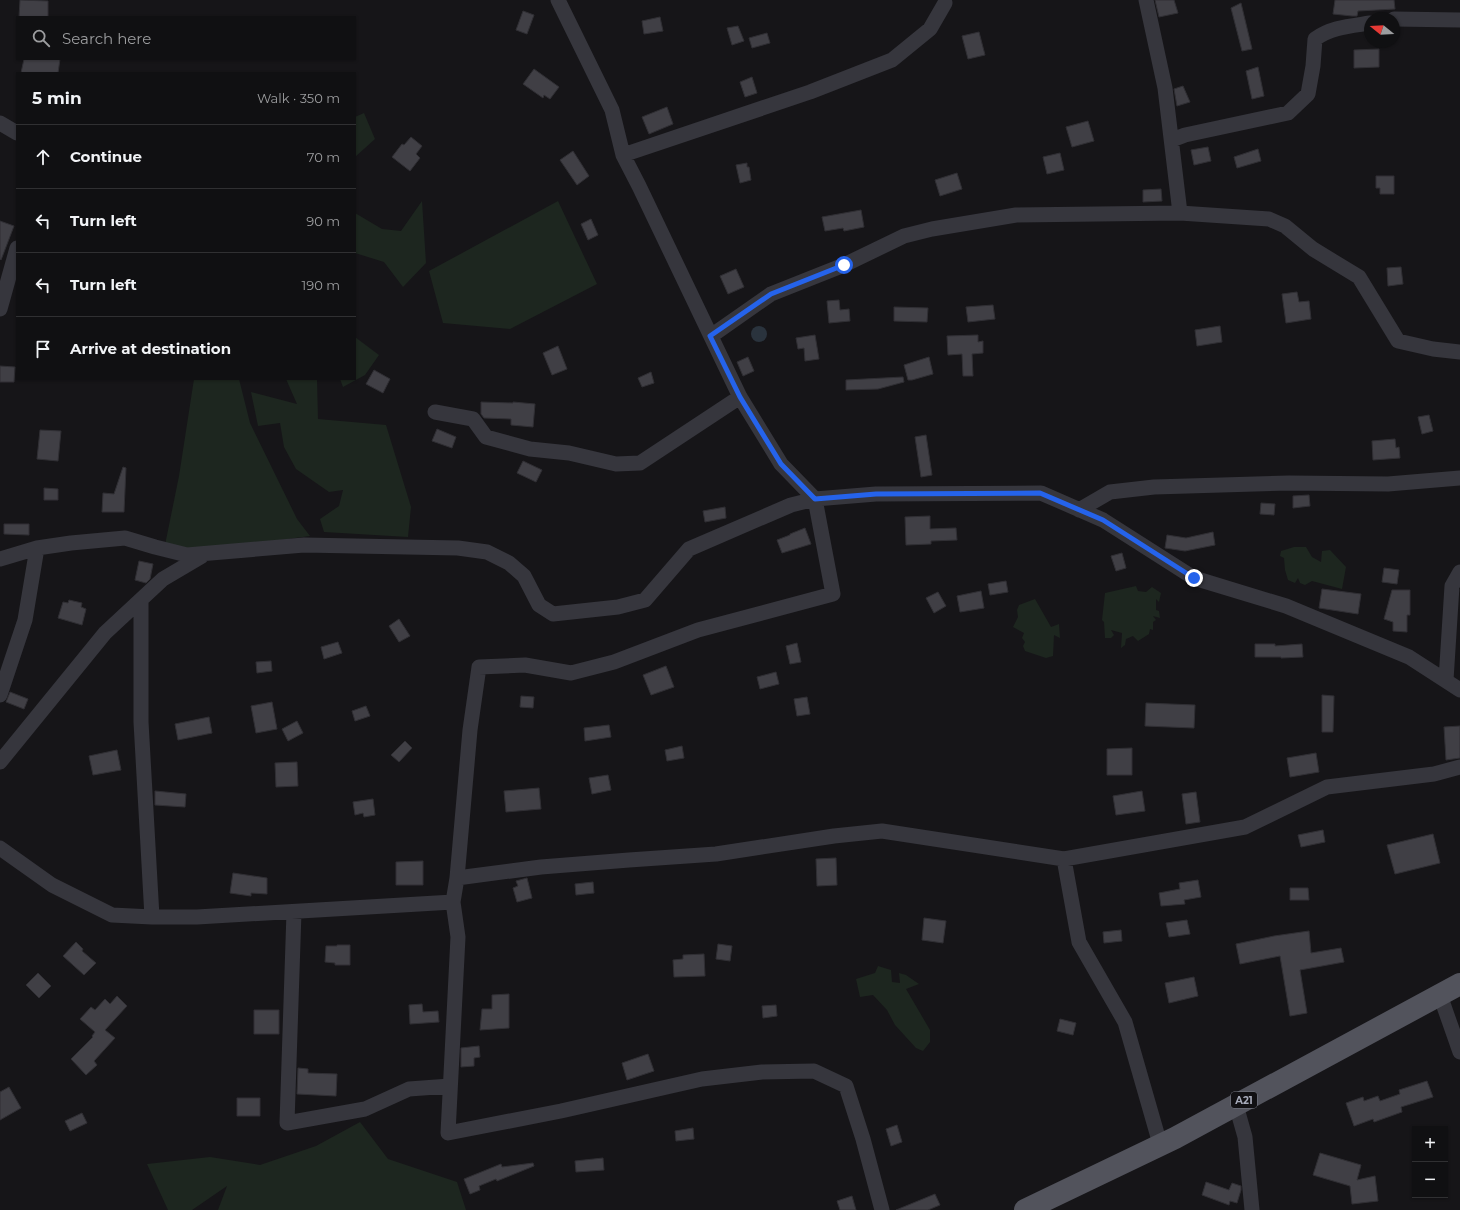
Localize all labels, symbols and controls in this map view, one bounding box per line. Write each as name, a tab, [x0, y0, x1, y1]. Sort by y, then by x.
north arrow	[1364, 12, 1400, 48]
search box	[16, 16, 356, 60]
icon: search	[30, 27, 52, 49]
text: Search here	[62, 29, 151, 48]
text: 5 min	[32, 88, 82, 108]
text: Walk · 350 m	[257, 90, 340, 106]
icon: ahead	[32, 146, 54, 168]
text: Continue	[70, 147, 142, 166]
text: 70 m	[307, 149, 340, 165]
icon: left	[32, 210, 54, 232]
text: Turn left	[70, 211, 137, 230]
text: 90 m	[306, 213, 340, 229]
route start	[835, 256, 853, 274]
icon: left	[32, 274, 54, 296]
text: Turn left	[70, 275, 137, 294]
text: 190 m	[302, 277, 340, 293]
icon: arrive	[32, 338, 54, 360]
text: Arrive at destination	[70, 339, 231, 358]
route end	[1185, 569, 1203, 587]
road number: A21	[1231, 1092, 1257, 1108]
map controls	[1412, 1126, 1448, 1198]
button: +	[1412, 1126, 1448, 1162]
button: −	[1412, 1162, 1448, 1198]

